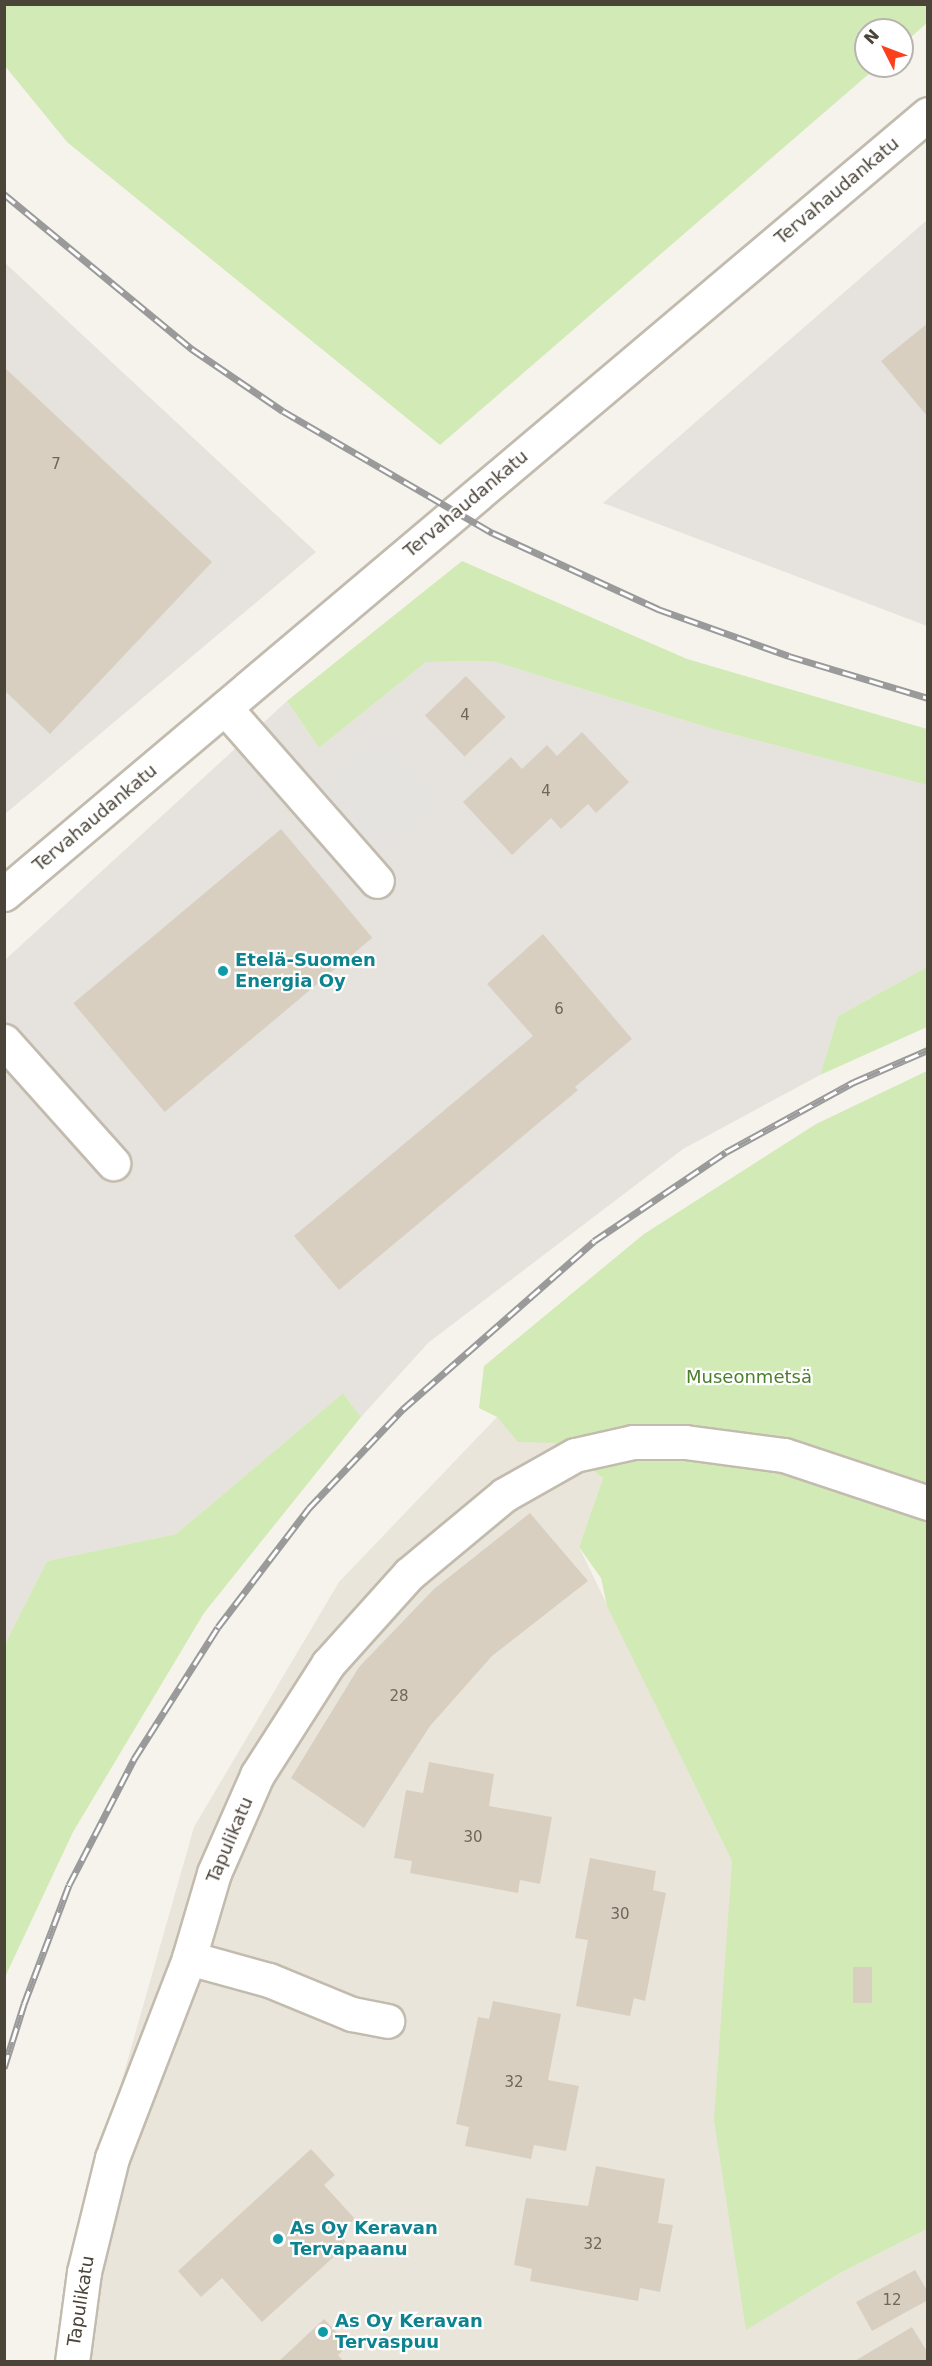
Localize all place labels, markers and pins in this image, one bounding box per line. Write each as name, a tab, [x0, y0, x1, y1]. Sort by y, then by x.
place label: Etelä-Suomen Energia Oy	[235, 950, 376, 992]
marker: Etelä-Suomen Energia Oy	[216, 964, 230, 978]
place label: As Oy Keravan Tervapaanu	[290, 2218, 438, 2260]
marker: As Oy Keravan Tervapaanu	[271, 2232, 285, 2246]
place label: As Oy Keravan Tervaspuu	[335, 2311, 483, 2354]
marker: As Oy Keravan Tervaspuu	[316, 2325, 330, 2339]

